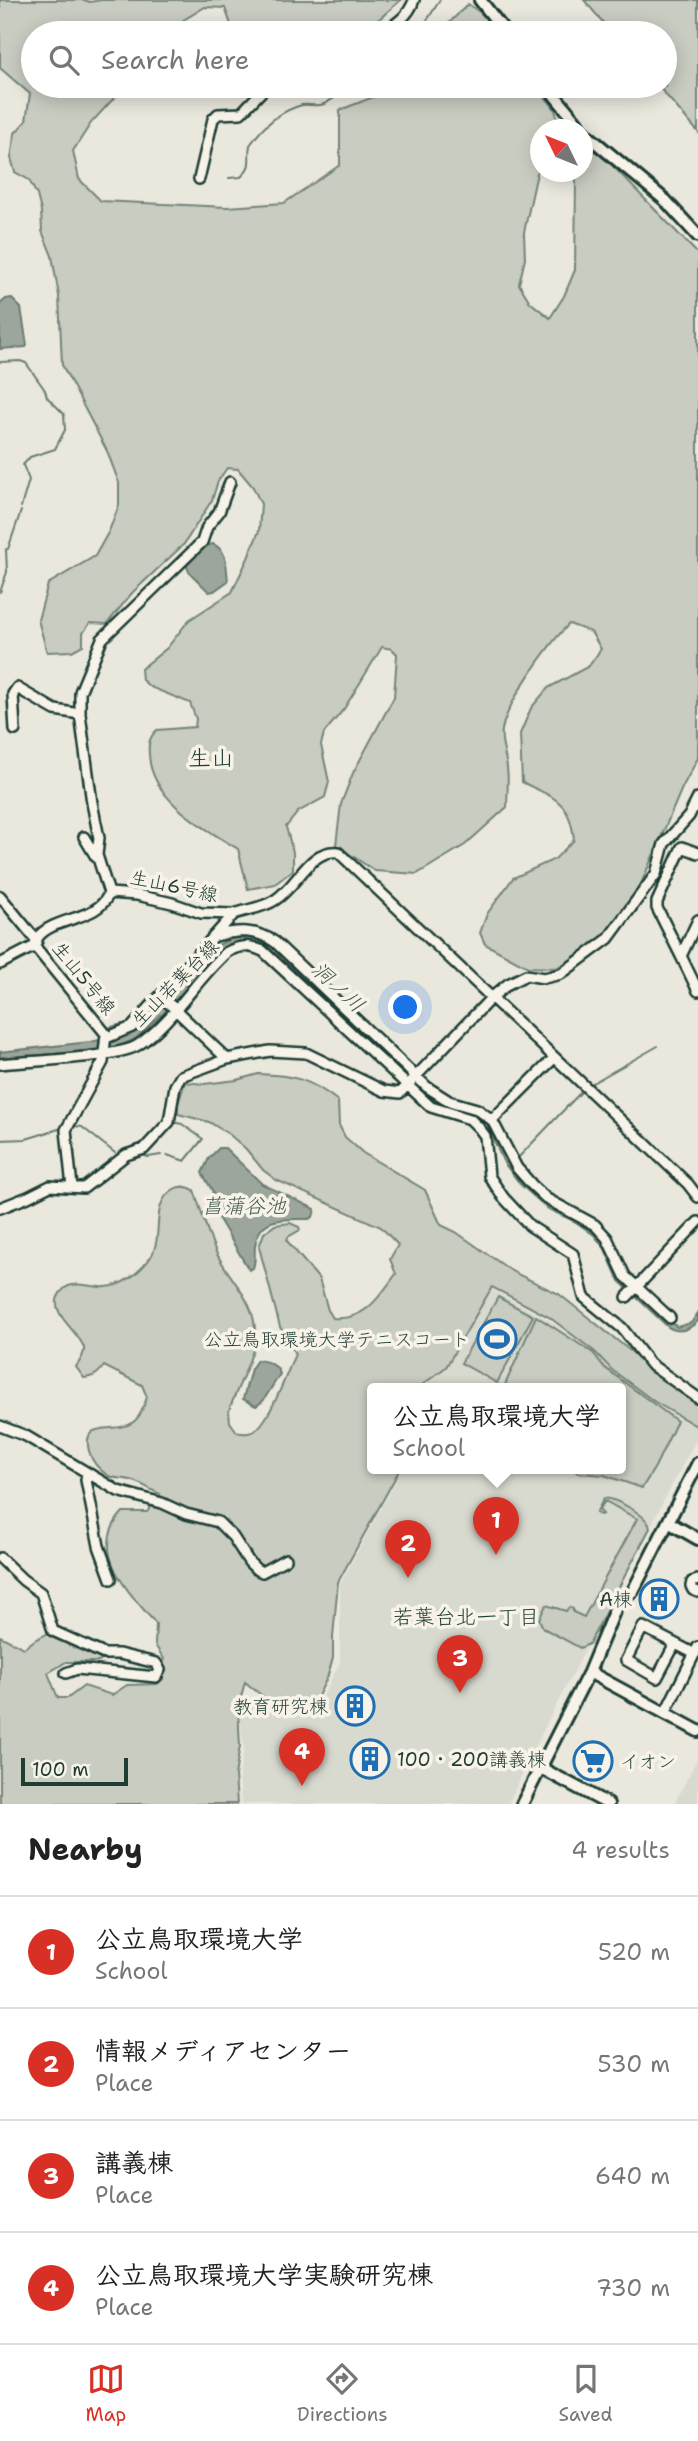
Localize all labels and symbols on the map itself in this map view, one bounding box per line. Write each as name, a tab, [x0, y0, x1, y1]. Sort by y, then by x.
north arrow	[530, 119, 593, 182]
district label: 生山	[188, 743, 234, 773]
street label: 生山6号線	[128, 864, 220, 908]
street label: 生山若葉台線	[126, 934, 224, 1032]
street label: 生山5号線	[47, 936, 121, 1020]
water label: 洞ノ川	[305, 955, 371, 1019]
your location	[388, 990, 422, 1024]
water label: 菖蒲谷池	[202, 1192, 287, 1220]
sports icon: 公立鳥取環境大学テニスコート	[476, 1318, 518, 1360]
place label: 公立鳥取環境大学テニスコート	[204, 1327, 470, 1352]
pin: 1	[473, 1497, 519, 1555]
pin: 2	[385, 1520, 431, 1578]
building icon: A棟	[638, 1578, 680, 1620]
place label: A棟	[599, 1587, 632, 1612]
district label: 若葉台北一丁目	[393, 1603, 540, 1631]
pin: 3	[437, 1635, 483, 1693]
building icon: 教育研究棟	[334, 1685, 376, 1727]
place label: 教育研究棟	[233, 1694, 328, 1719]
pin: 4	[279, 1728, 325, 1786]
building icon: 100・200講義棟	[349, 1738, 391, 1780]
supermarket icon: イオン	[572, 1740, 614, 1782]
place label: 100・200講義棟	[397, 1747, 546, 1772]
place label: イオン	[620, 1749, 676, 1774]
scale bar	[21, 1755, 128, 1787]

